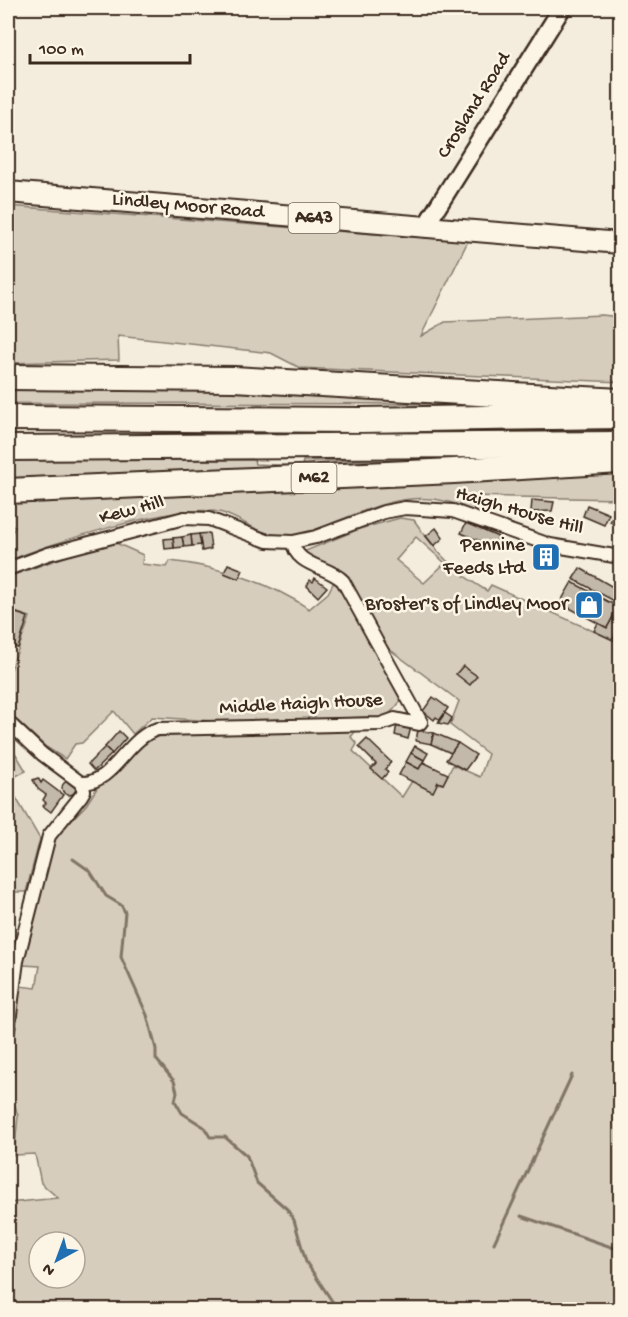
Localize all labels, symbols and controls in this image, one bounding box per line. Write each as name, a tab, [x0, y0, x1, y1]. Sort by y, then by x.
scale bar	[30, 27, 190, 65]
text: 100 m	[38, 40, 84, 61]
street label: Crosland Road	[433, 47, 518, 163]
street label: Lindley Moor Road	[111, 189, 267, 225]
road number: A643	[288, 203, 340, 233]
road number: M62	[292, 463, 336, 493]
street label: Haigh House Hill	[452, 483, 586, 541]
street label: Kew Hill	[97, 491, 167, 531]
place label: Pennine Feeds Ltd	[442, 535, 527, 581]
building icon: Pennine Feeds Ltd	[530, 541, 562, 573]
shop icon: Broster's of Lindley Moor	[573, 589, 605, 621]
place label: Broster's of Lindley Moor	[364, 594, 570, 617]
street label: Middle Haigh House	[219, 689, 384, 721]
north arrow	[27, 1230, 87, 1290]
text: N	[39, 1258, 60, 1279]

